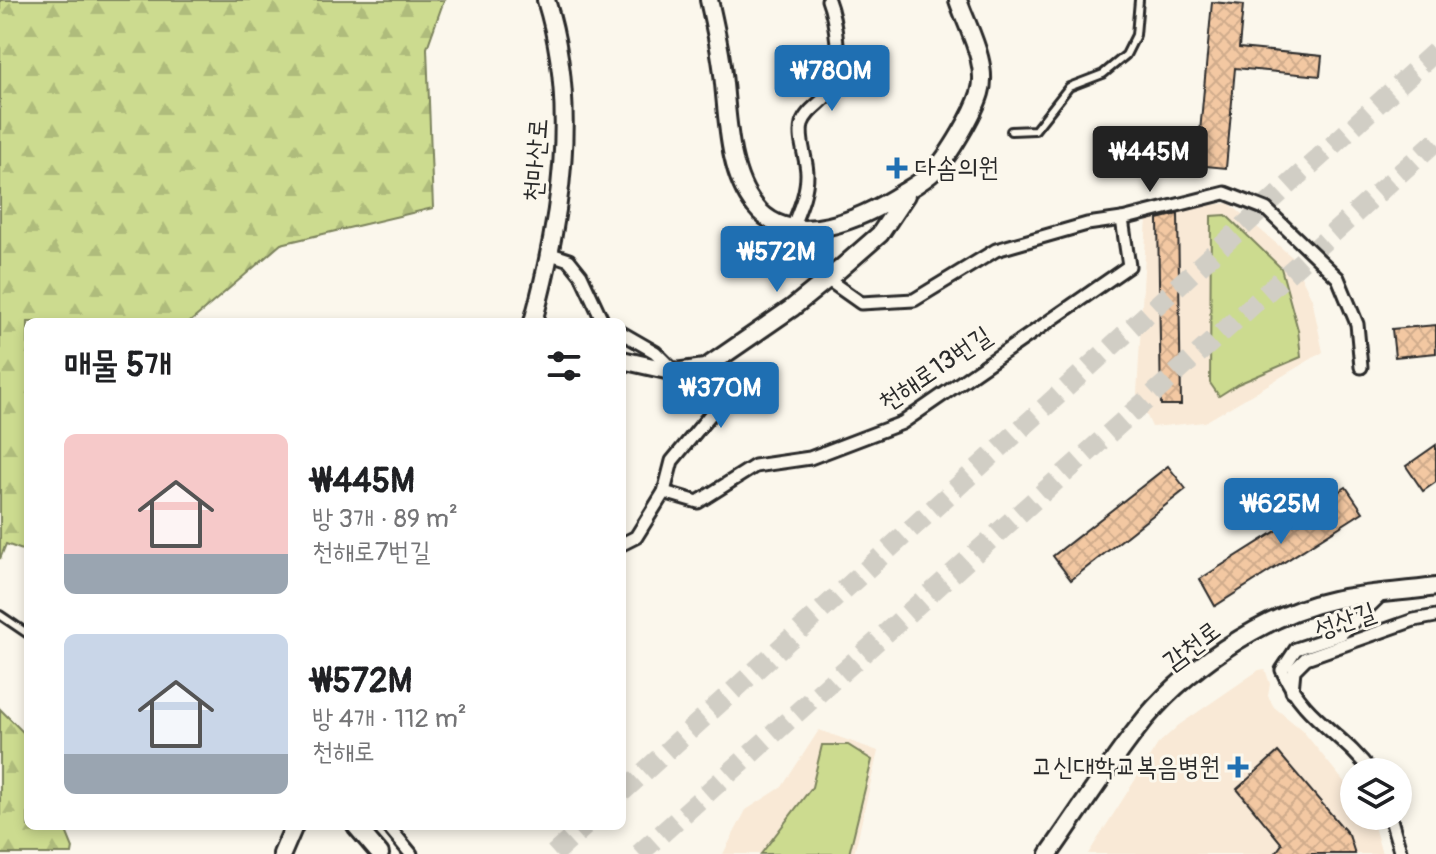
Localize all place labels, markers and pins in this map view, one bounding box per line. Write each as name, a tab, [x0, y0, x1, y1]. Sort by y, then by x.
pin: ₩780M	[776, 45, 888, 113]
pin: ₩445M	[1094, 126, 1206, 194]
place label: 다솜의원	[915, 152, 999, 184]
marker: 다솜의원	[886, 157, 908, 179]
pin: ₩572M	[721, 226, 833, 294]
pin: ₩370M	[665, 362, 777, 430]
pin: ₩625M	[1225, 478, 1337, 546]
place label: 고신대학교복음병원	[1032, 751, 1220, 783]
marker: 고신대학교복음병원	[1227, 756, 1249, 778]

